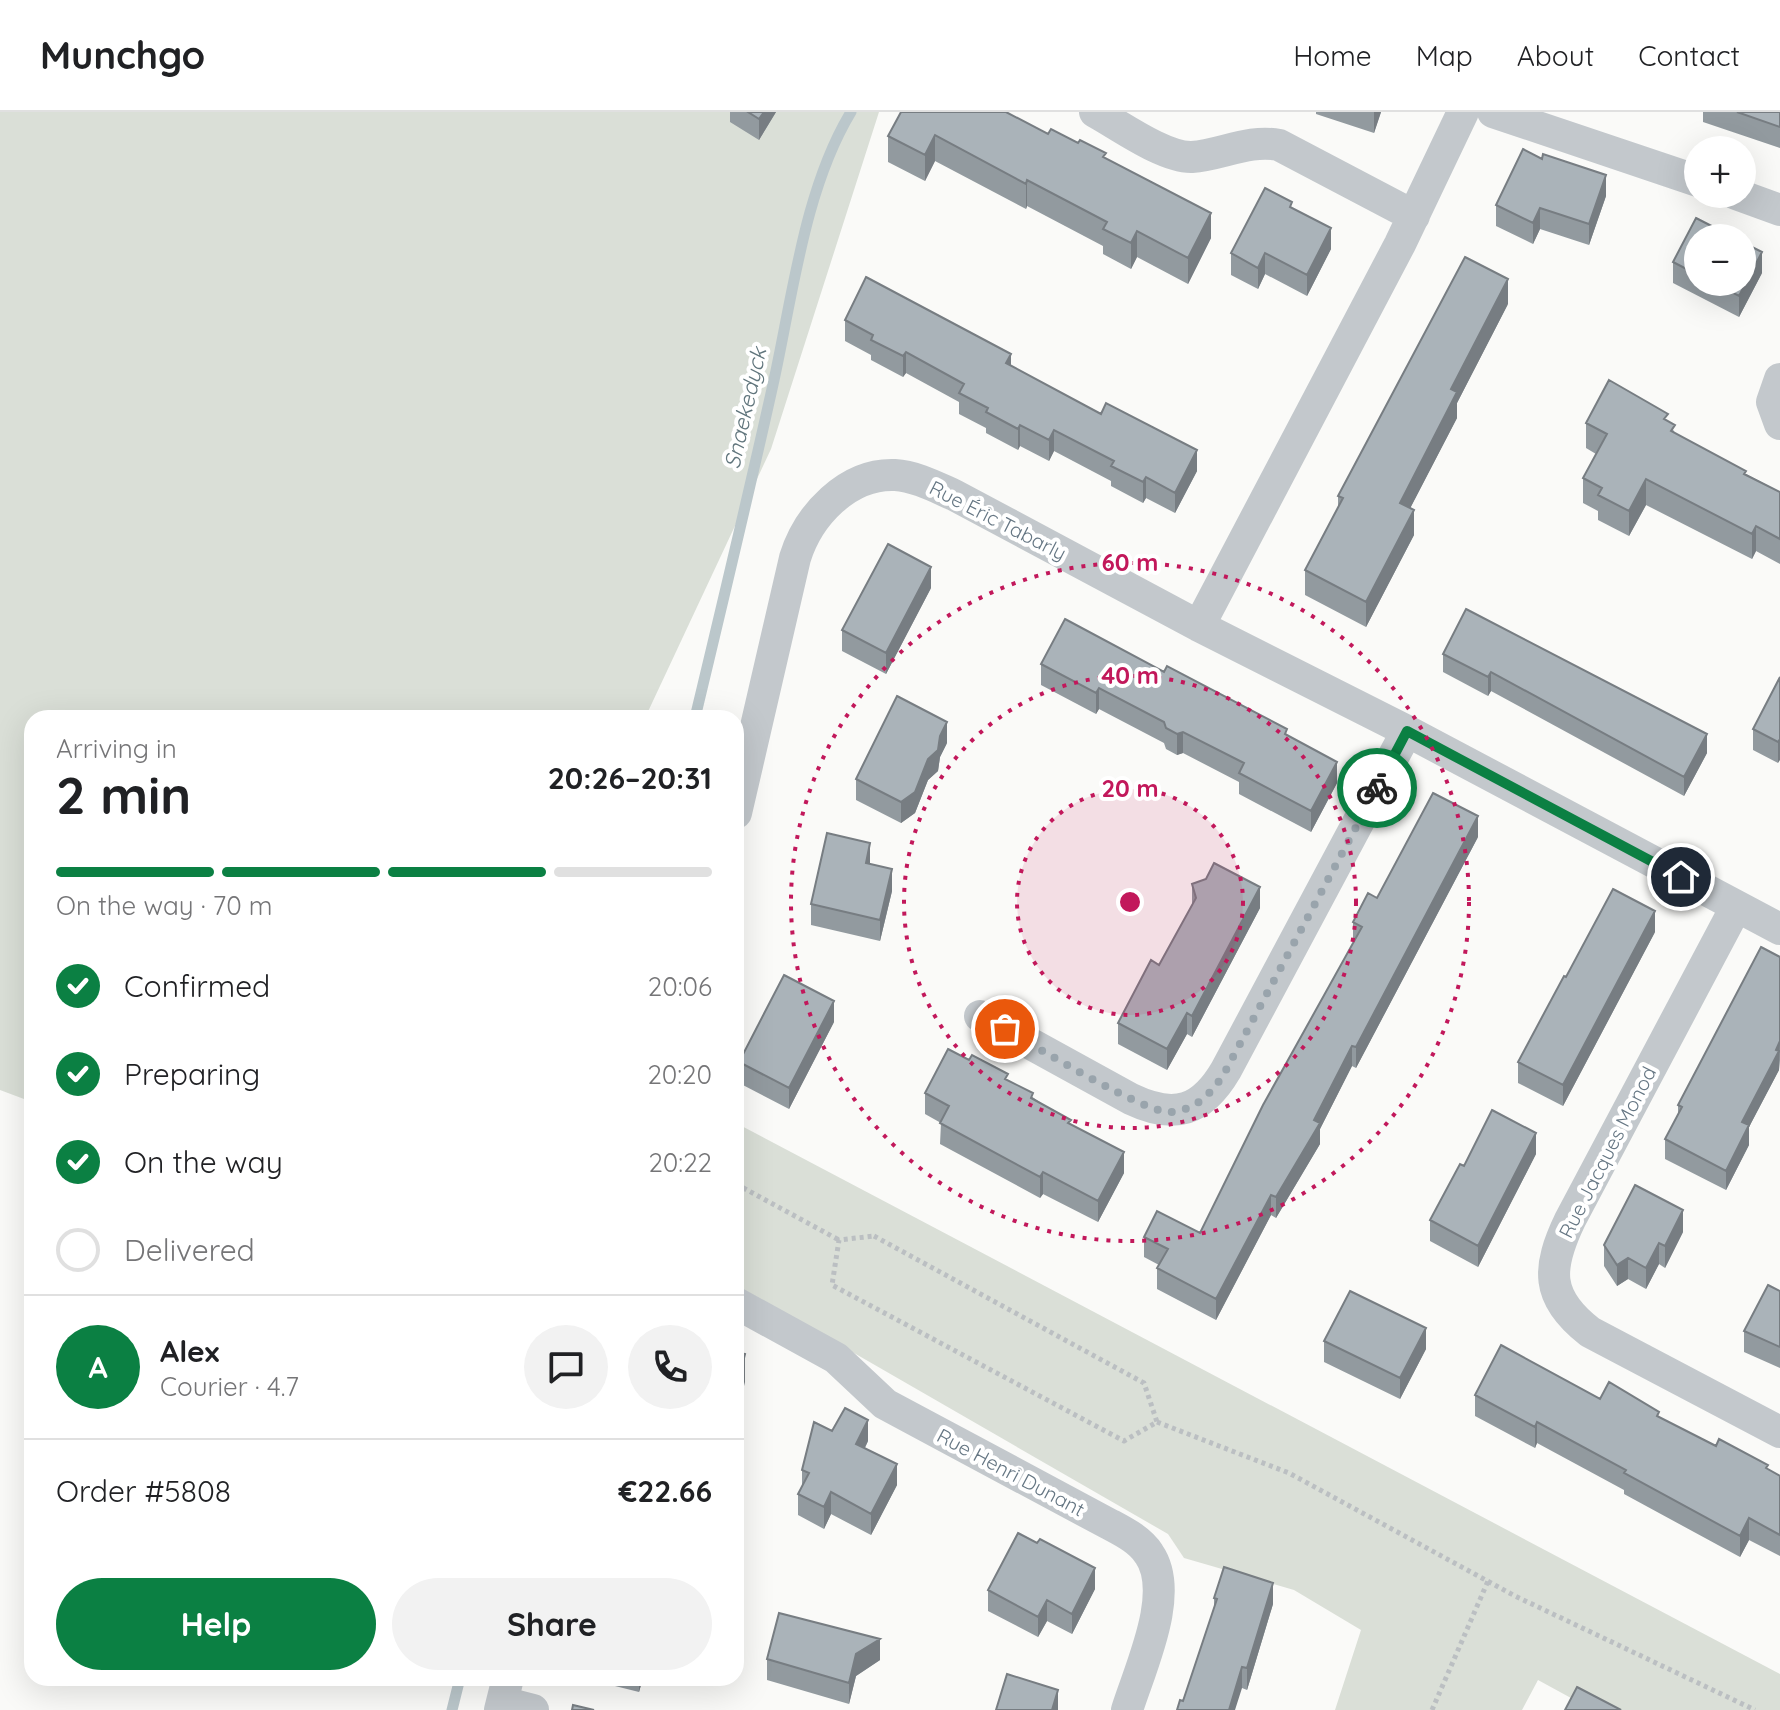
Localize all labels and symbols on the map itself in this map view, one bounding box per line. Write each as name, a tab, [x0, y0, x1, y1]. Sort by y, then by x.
water label: Snaekedyck	[717, 343, 773, 471]
street label: Rue Éric Tabarly	[925, 475, 1071, 565]
text: 60 m	[1102, 547, 1158, 577]
text: 40 m	[1101, 660, 1159, 690]
courier	[1337, 748, 1417, 828]
text: 20 m	[1101, 773, 1159, 803]
pin	[1647, 843, 1715, 911]
centre of rings	[1116, 888, 1144, 916]
pin	[971, 995, 1039, 1063]
street label: Rue Jacques Monod	[1553, 1062, 1661, 1242]
street label: Rue Henri Dunant	[933, 1423, 1089, 1522]

